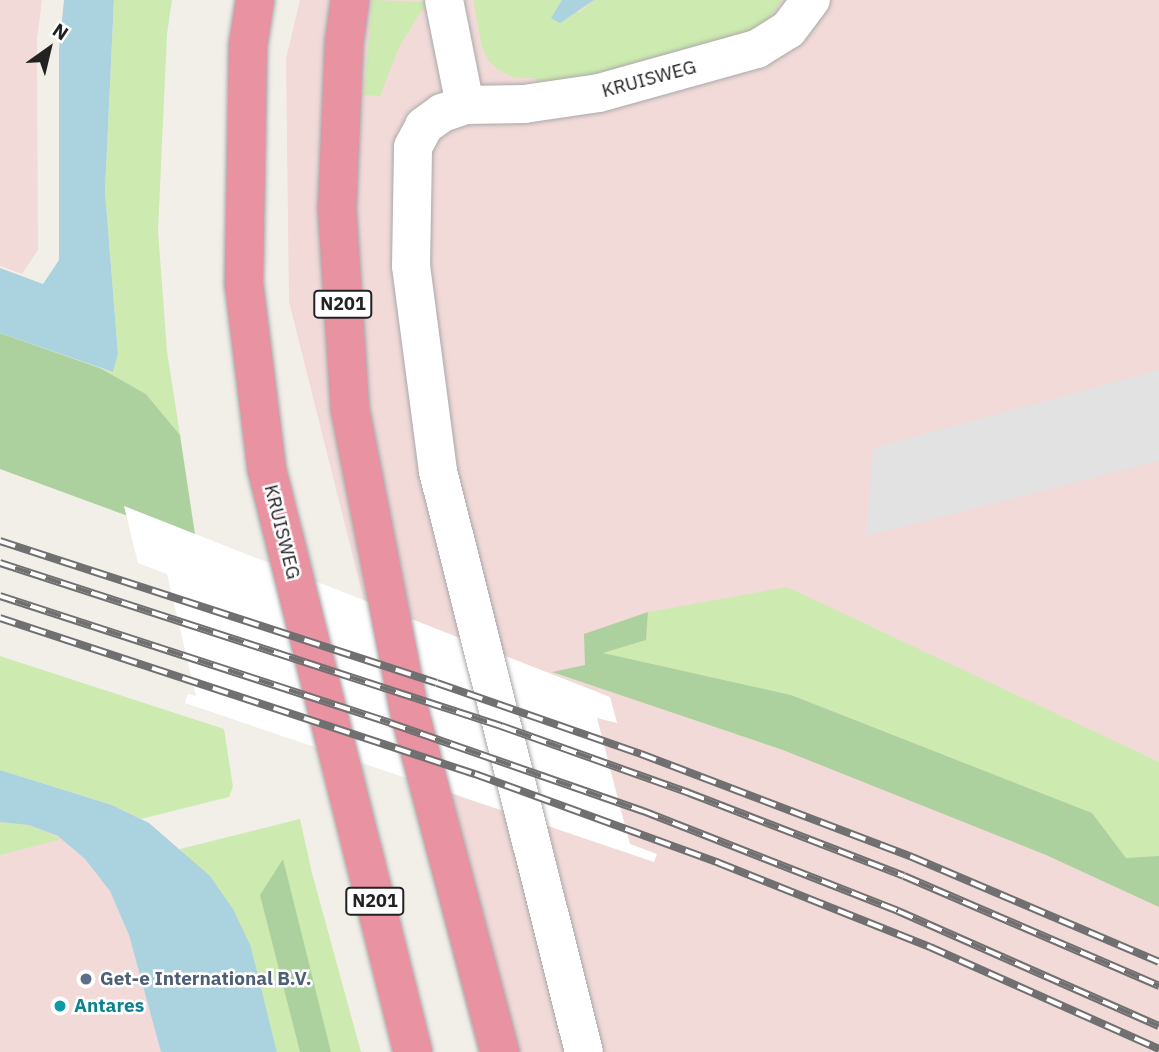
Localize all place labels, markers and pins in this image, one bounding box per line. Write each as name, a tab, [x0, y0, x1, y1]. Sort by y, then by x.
place label: Get-e International B.V.	[100, 968, 312, 990]
marker: Get-e International B.V.	[78, 971, 94, 987]
place label: Antares	[74, 995, 144, 1017]
marker: Antares	[52, 998, 68, 1014]

